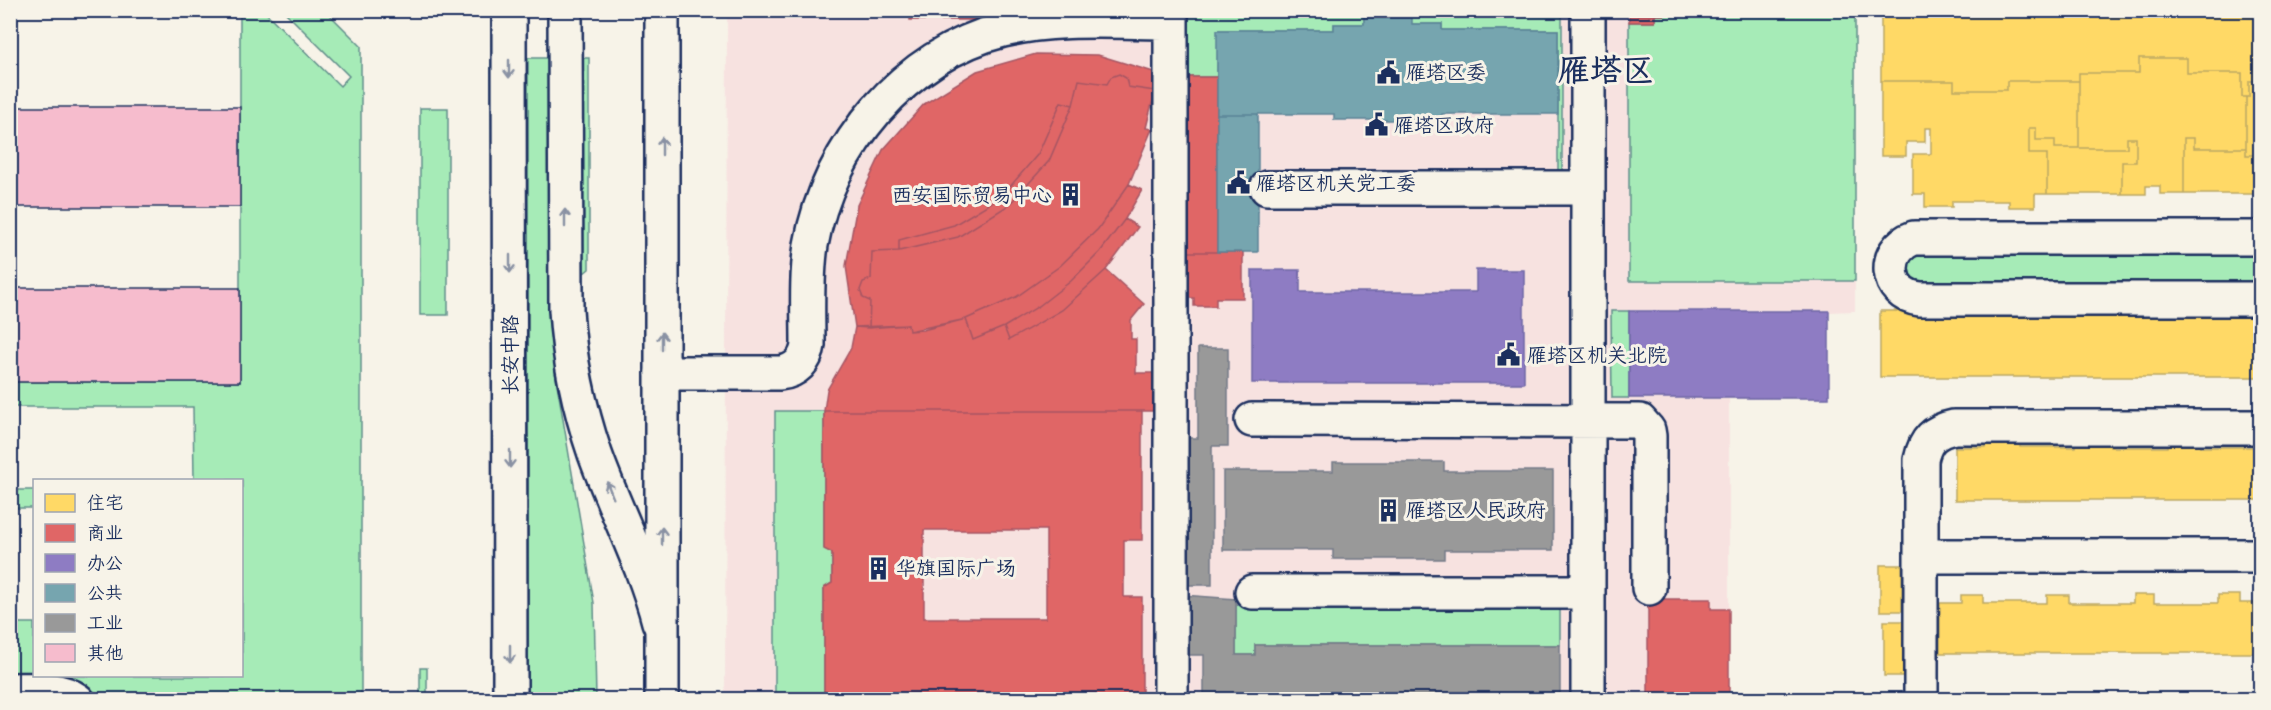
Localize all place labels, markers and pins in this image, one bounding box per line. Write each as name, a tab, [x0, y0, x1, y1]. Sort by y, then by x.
public building icon: 雁塔区委	[1375, 59, 1401, 85]
place label: 雁塔区委	[1406, 61, 1486, 89]
public building icon: 雁塔区政府	[1363, 112, 1389, 138]
place label: 雁塔区政府	[1394, 114, 1494, 142]
public building icon: 雁塔区机关党工委	[1225, 170, 1251, 196]
place label: 雁塔区机关党工委	[1256, 172, 1416, 200]
building icon: 西安国际贸易中心	[1057, 182, 1083, 208]
place label: 西安国际贸易中心	[892, 184, 1052, 212]
public building icon: 雁塔区机关北院	[1496, 342, 1522, 368]
place label: 雁塔区机关北院	[1527, 344, 1667, 372]
building icon: 雁塔区人民政府	[1375, 497, 1401, 523]
place label: 雁塔区人民政府	[1406, 499, 1546, 527]
building icon: 华旗国际广场	[865, 555, 891, 581]
place label: 华旗国际广场	[896, 557, 1016, 585]

